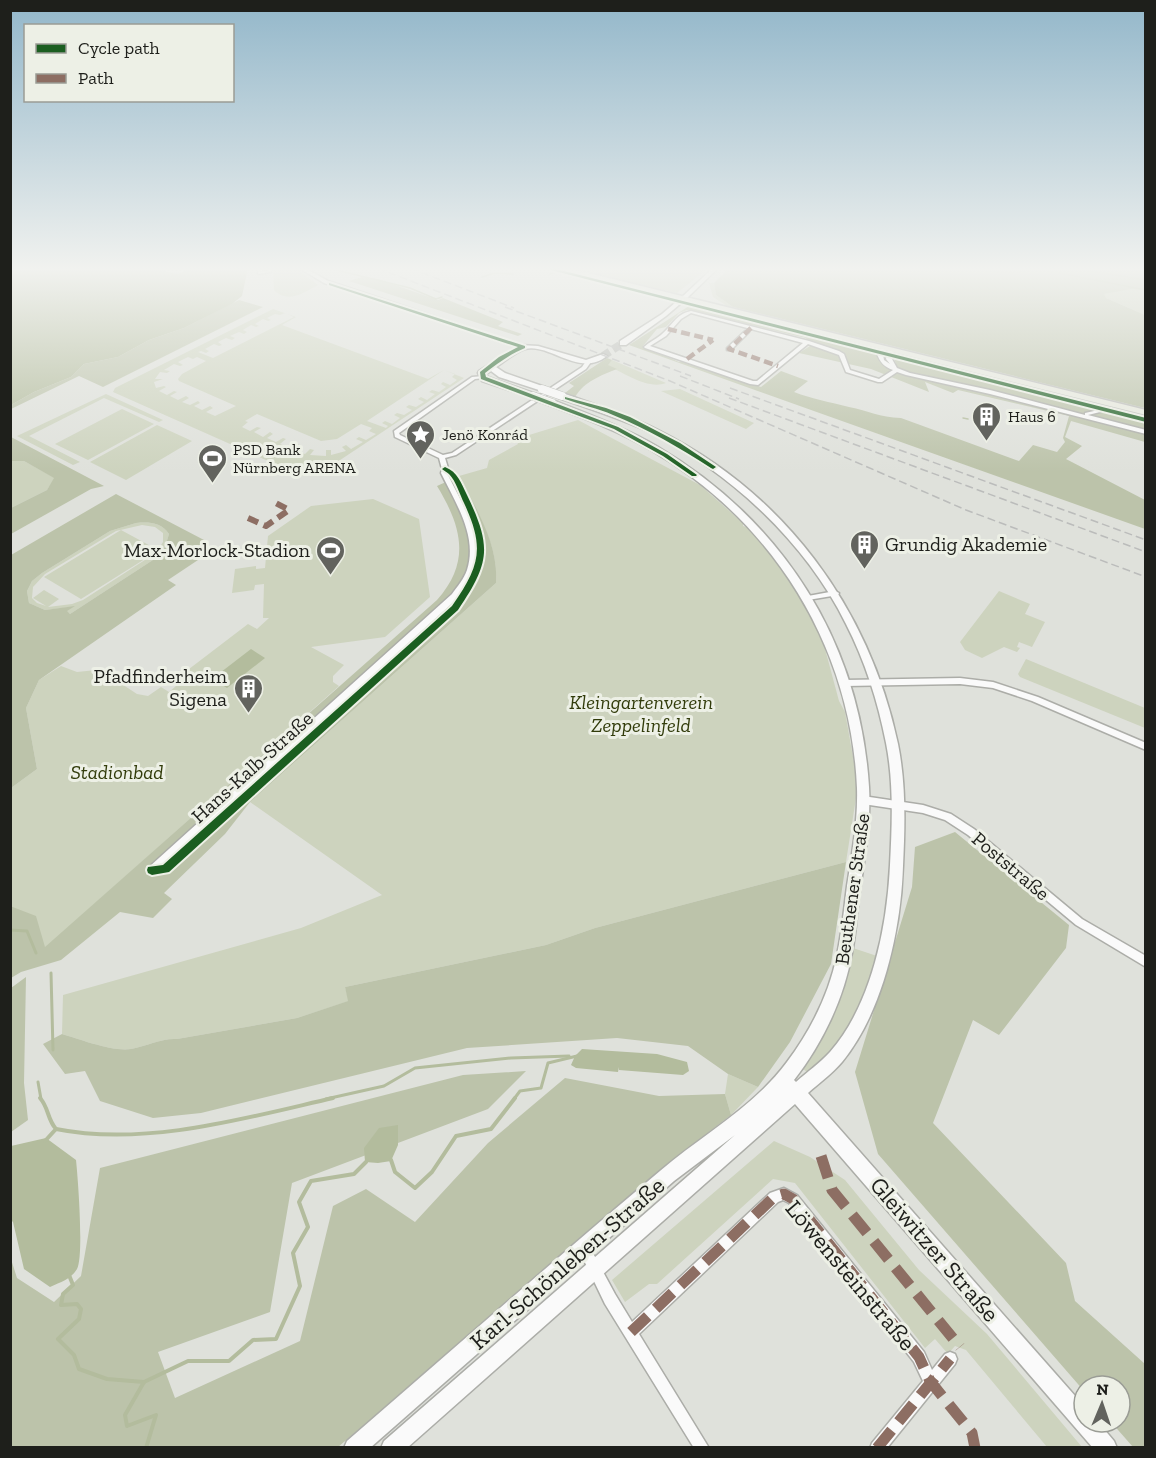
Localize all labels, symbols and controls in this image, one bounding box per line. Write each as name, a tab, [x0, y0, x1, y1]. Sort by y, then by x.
legend	[24, 24, 234, 102]
text: Cycle path	[78, 37, 160, 59]
text: Path	[78, 67, 114, 89]
building icon: Haus 6	[971, 400, 1003, 442]
place label: Haus 6	[1008, 407, 1056, 426]
place icon: Jenö Konrád	[405, 418, 437, 460]
place label: Jenö Konrád	[442, 425, 528, 444]
place label: PSD Bank Nürnberg ARENA	[233, 440, 356, 477]
sports icon: PSD Bank Nürnberg ARENA	[196, 442, 228, 484]
building icon: Grundig Akademie	[848, 528, 880, 570]
place label: Grundig Akademie	[885, 532, 1047, 556]
sports icon: Max-Morlock-Stadion	[315, 534, 347, 576]
place label: Max-Morlock-Stadion	[124, 538, 311, 562]
place label: Pfadfinderheim Sigena	[94, 664, 228, 711]
building icon: Pfadfinderheim Sigena	[232, 672, 264, 714]
park label: Kleingartenverein Zeppelinfeld	[569, 690, 713, 737]
street label: Hans-Kalb-Straße	[186, 706, 318, 828]
park label: Stadionbad	[70, 760, 164, 784]
street label: Beuthener Straße	[829, 812, 875, 966]
street label: Poststraße	[967, 827, 1055, 905]
street label: Karl-Schönleben-Straße	[464, 1171, 670, 1355]
street label: Gleiwitzer Straße	[864, 1171, 1006, 1327]
street label: Löwensteinstraße	[780, 1194, 922, 1356]
north arrow	[1072, 1374, 1132, 1434]
text: N	[1096, 1380, 1109, 1399]

